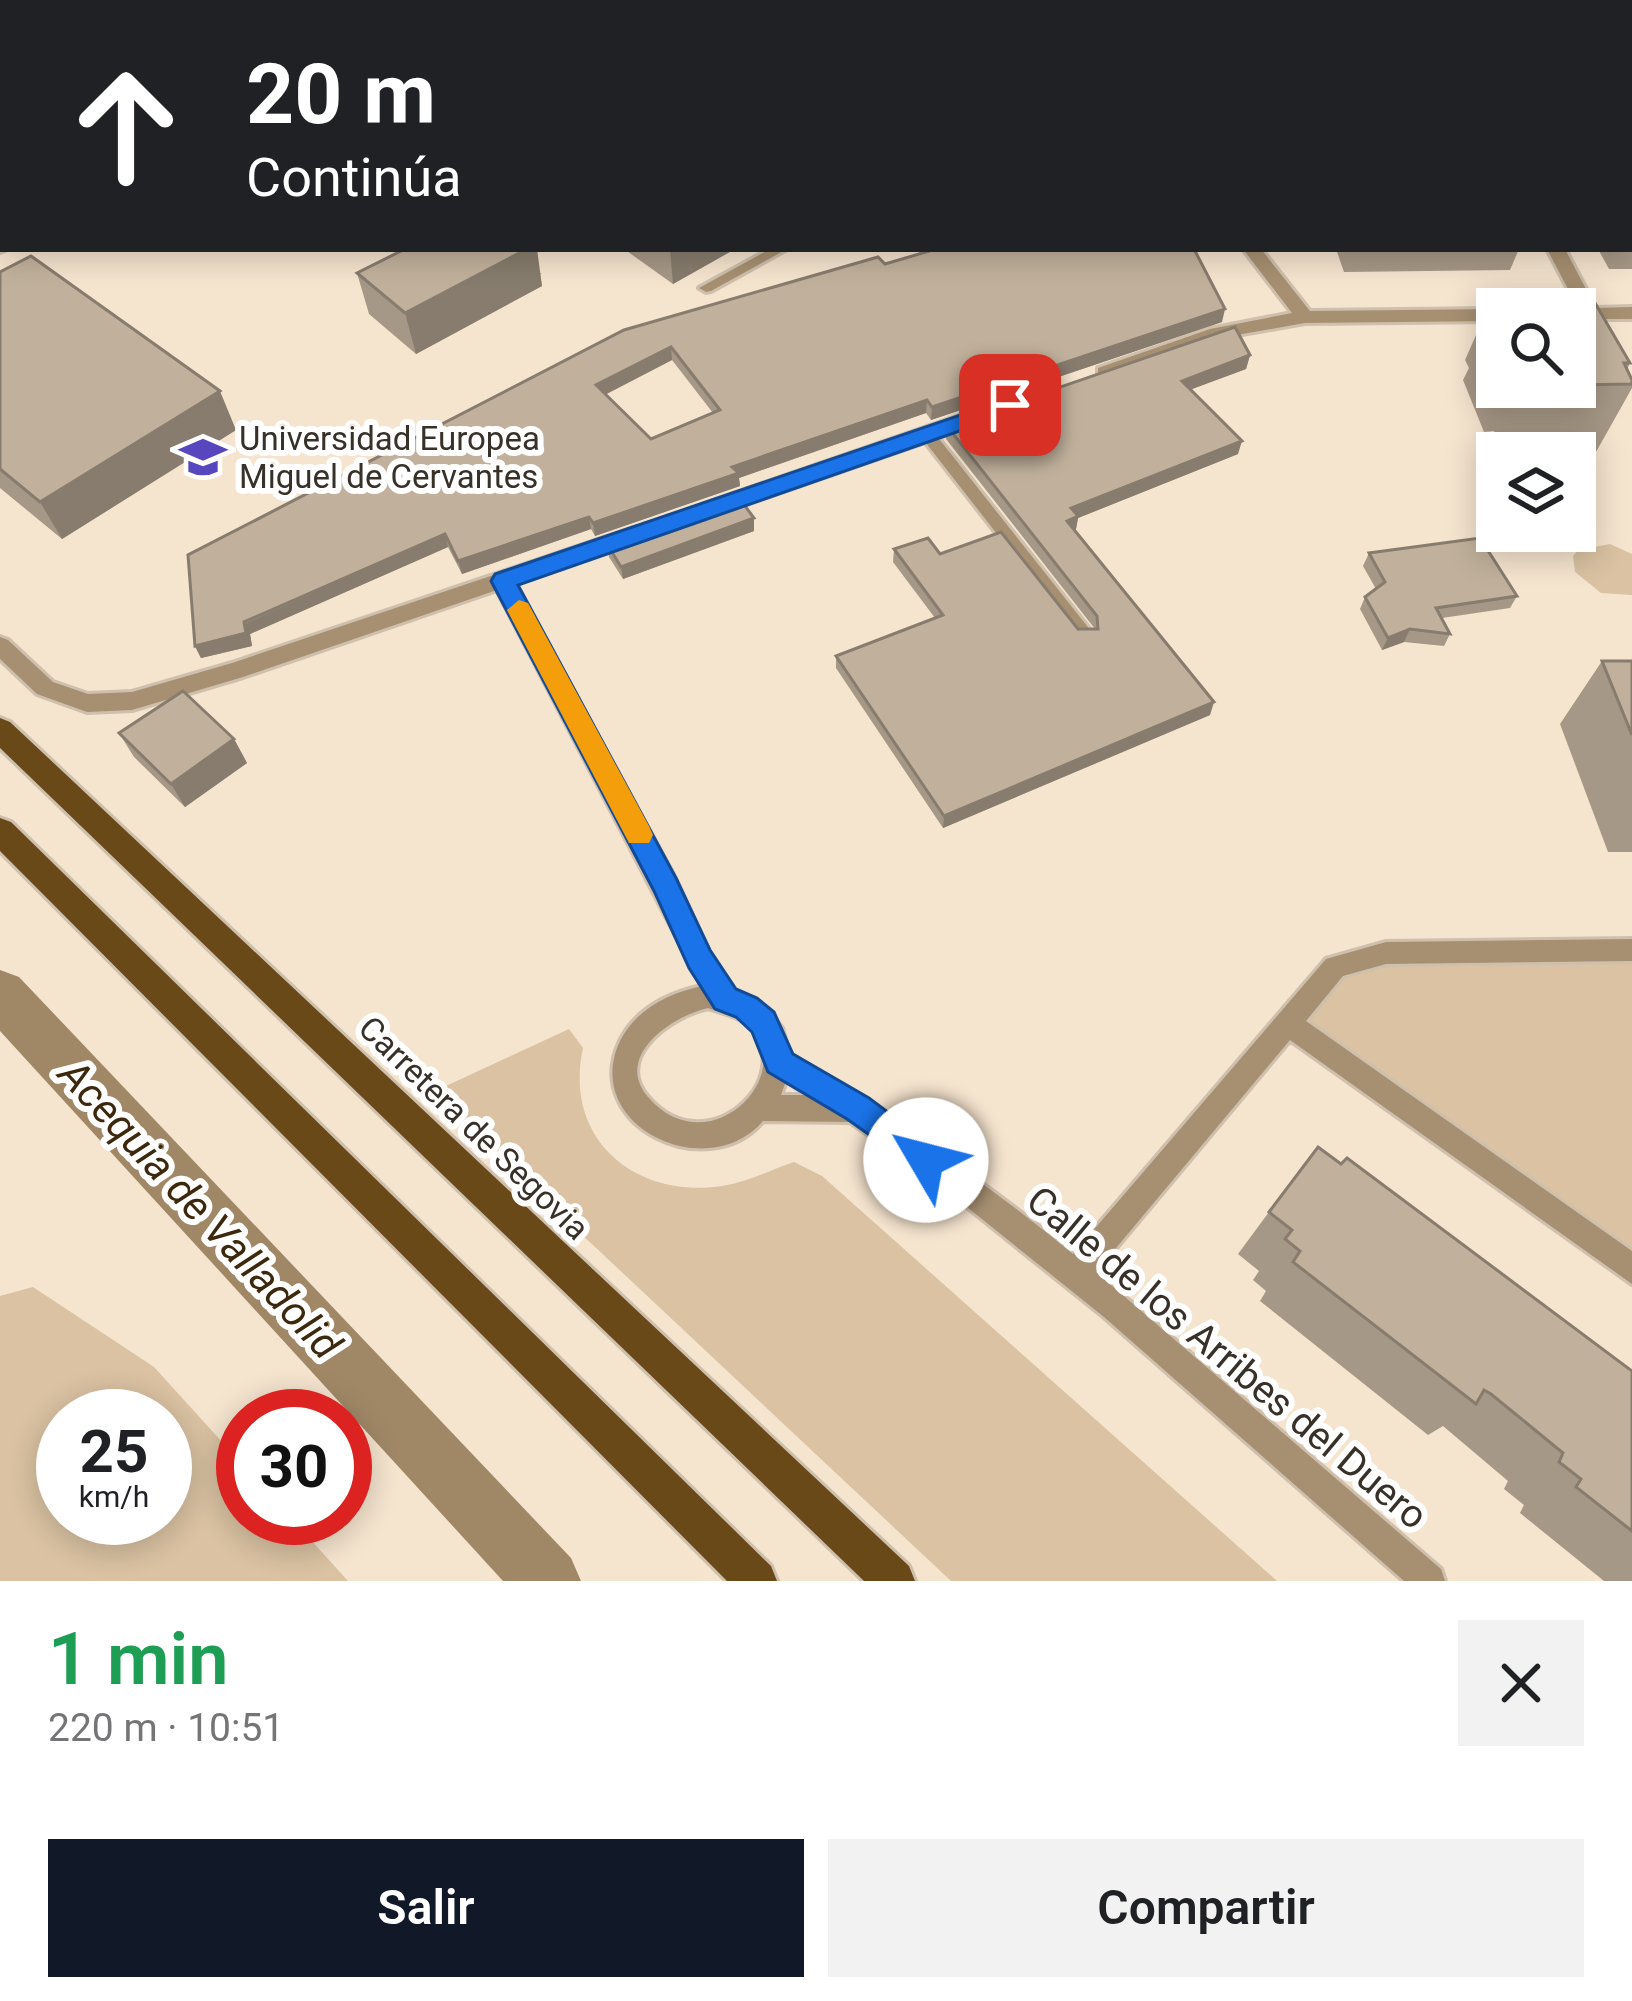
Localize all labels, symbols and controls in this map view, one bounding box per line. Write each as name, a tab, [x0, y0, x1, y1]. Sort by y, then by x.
text: 20 m	[246, 45, 436, 144]
icon: ahead	[48, 48, 204, 204]
text: Continúa	[246, 146, 462, 209]
map controls	[1476, 288, 1596, 552]
button: search	[1476, 288, 1596, 408]
pin	[959, 354, 1061, 456]
icon: arrive	[977, 372, 1043, 438]
place label: Universidad Europea Miguel de Cervantes	[239, 419, 540, 496]
school or university icon: Universidad Europea Miguel de Cervantes	[178, 432, 228, 482]
button: layers	[1476, 432, 1596, 552]
street label: Carretera de Segovia	[351, 1008, 597, 1248]
water label: Acequia de Valladolid	[48, 1048, 352, 1369]
position arrow	[863, 1097, 989, 1223]
street label: Calle de los Arribes del Duero	[1018, 1177, 1436, 1539]
speed limit sign: 30	[216, 1389, 372, 1545]
text: 25	[80, 1416, 148, 1487]
text: km/h	[79, 1479, 149, 1514]
text: 1 min	[48, 1617, 229, 1702]
button: close	[1458, 1620, 1584, 1746]
text: 220 m · 10:51	[48, 1705, 284, 1751]
button: Salir	[48, 1839, 804, 1977]
button: Compartir	[828, 1839, 1584, 1977]

